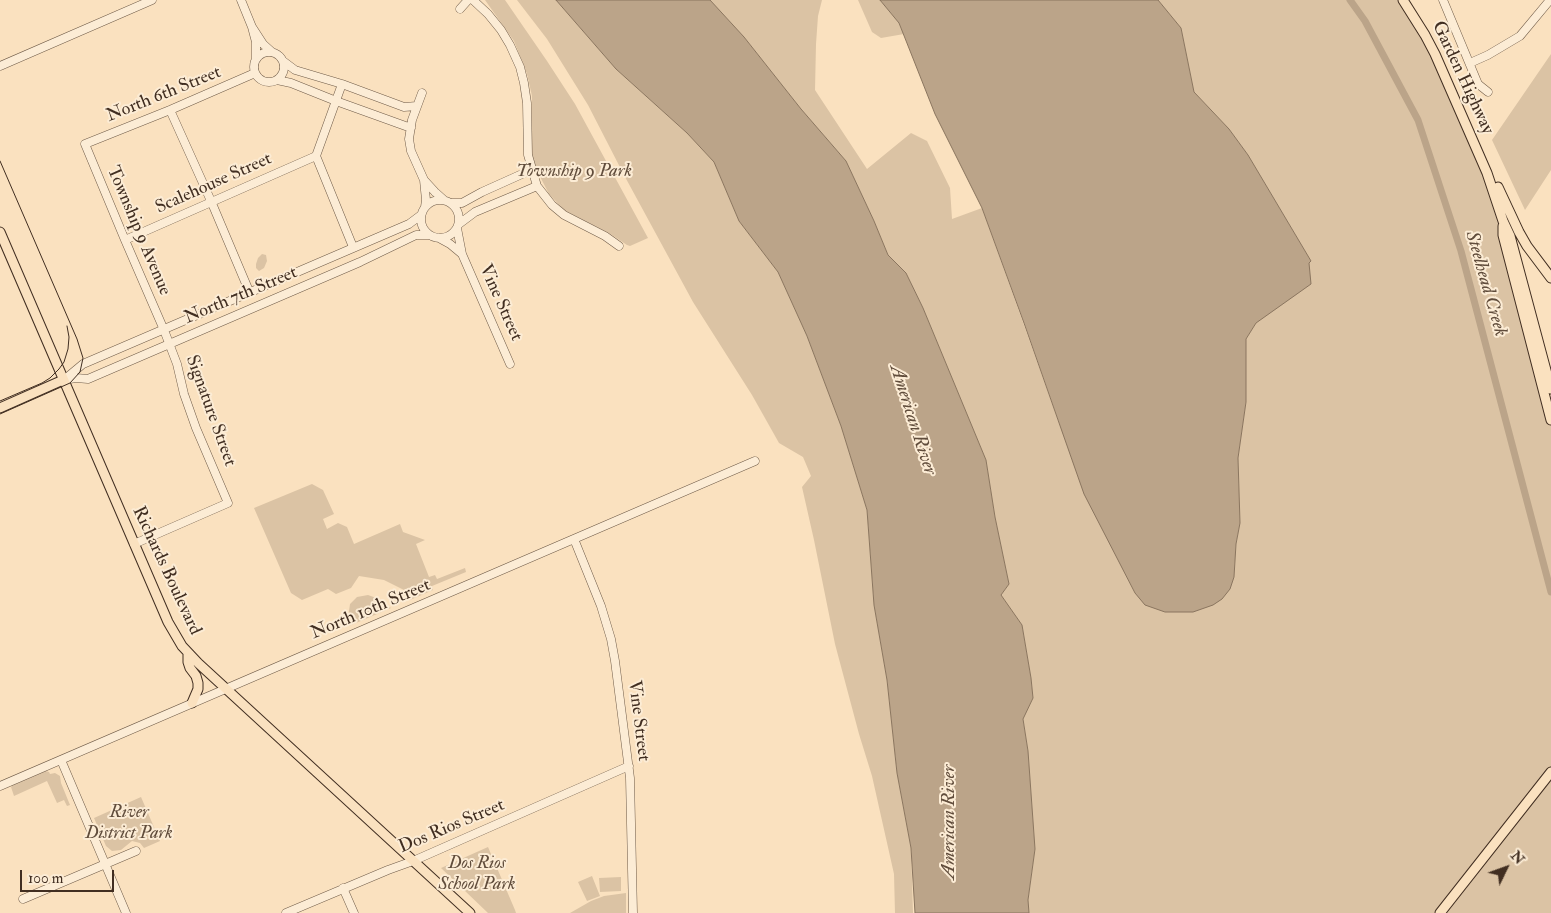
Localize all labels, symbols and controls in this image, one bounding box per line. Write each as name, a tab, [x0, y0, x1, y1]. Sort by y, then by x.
street label: Garden Highway	[1426, 18, 1498, 138]
street label: North 6th Street	[104, 62, 224, 128]
street label: Scalehouse Street	[152, 149, 276, 219]
park label: Township 9 Park	[516, 161, 632, 183]
street label: Township 9 Avenue	[101, 163, 175, 299]
water label: Steelhead Creek	[1459, 229, 1511, 339]
street label: Vine Street	[474, 261, 526, 345]
street label: North 7th Street	[181, 262, 301, 330]
street label: Signature Street	[180, 352, 240, 470]
water label: American River	[883, 362, 941, 478]
street label: Richards Boulevard	[127, 503, 205, 639]
street label: North 10th Street	[308, 575, 434, 645]
street label: Vine Street	[622, 679, 654, 763]
water label: American River	[939, 765, 961, 879]
street label: Dos Rios Street	[396, 795, 508, 859]
park label: River District Park	[85, 802, 173, 844]
north arrow	[1481, 843, 1531, 893]
text: N	[1507, 847, 1528, 868]
park label: Dos Rios School Park	[438, 853, 516, 896]
scale bar	[22, 860, 116, 892]
text: 100 m	[28, 869, 63, 888]

